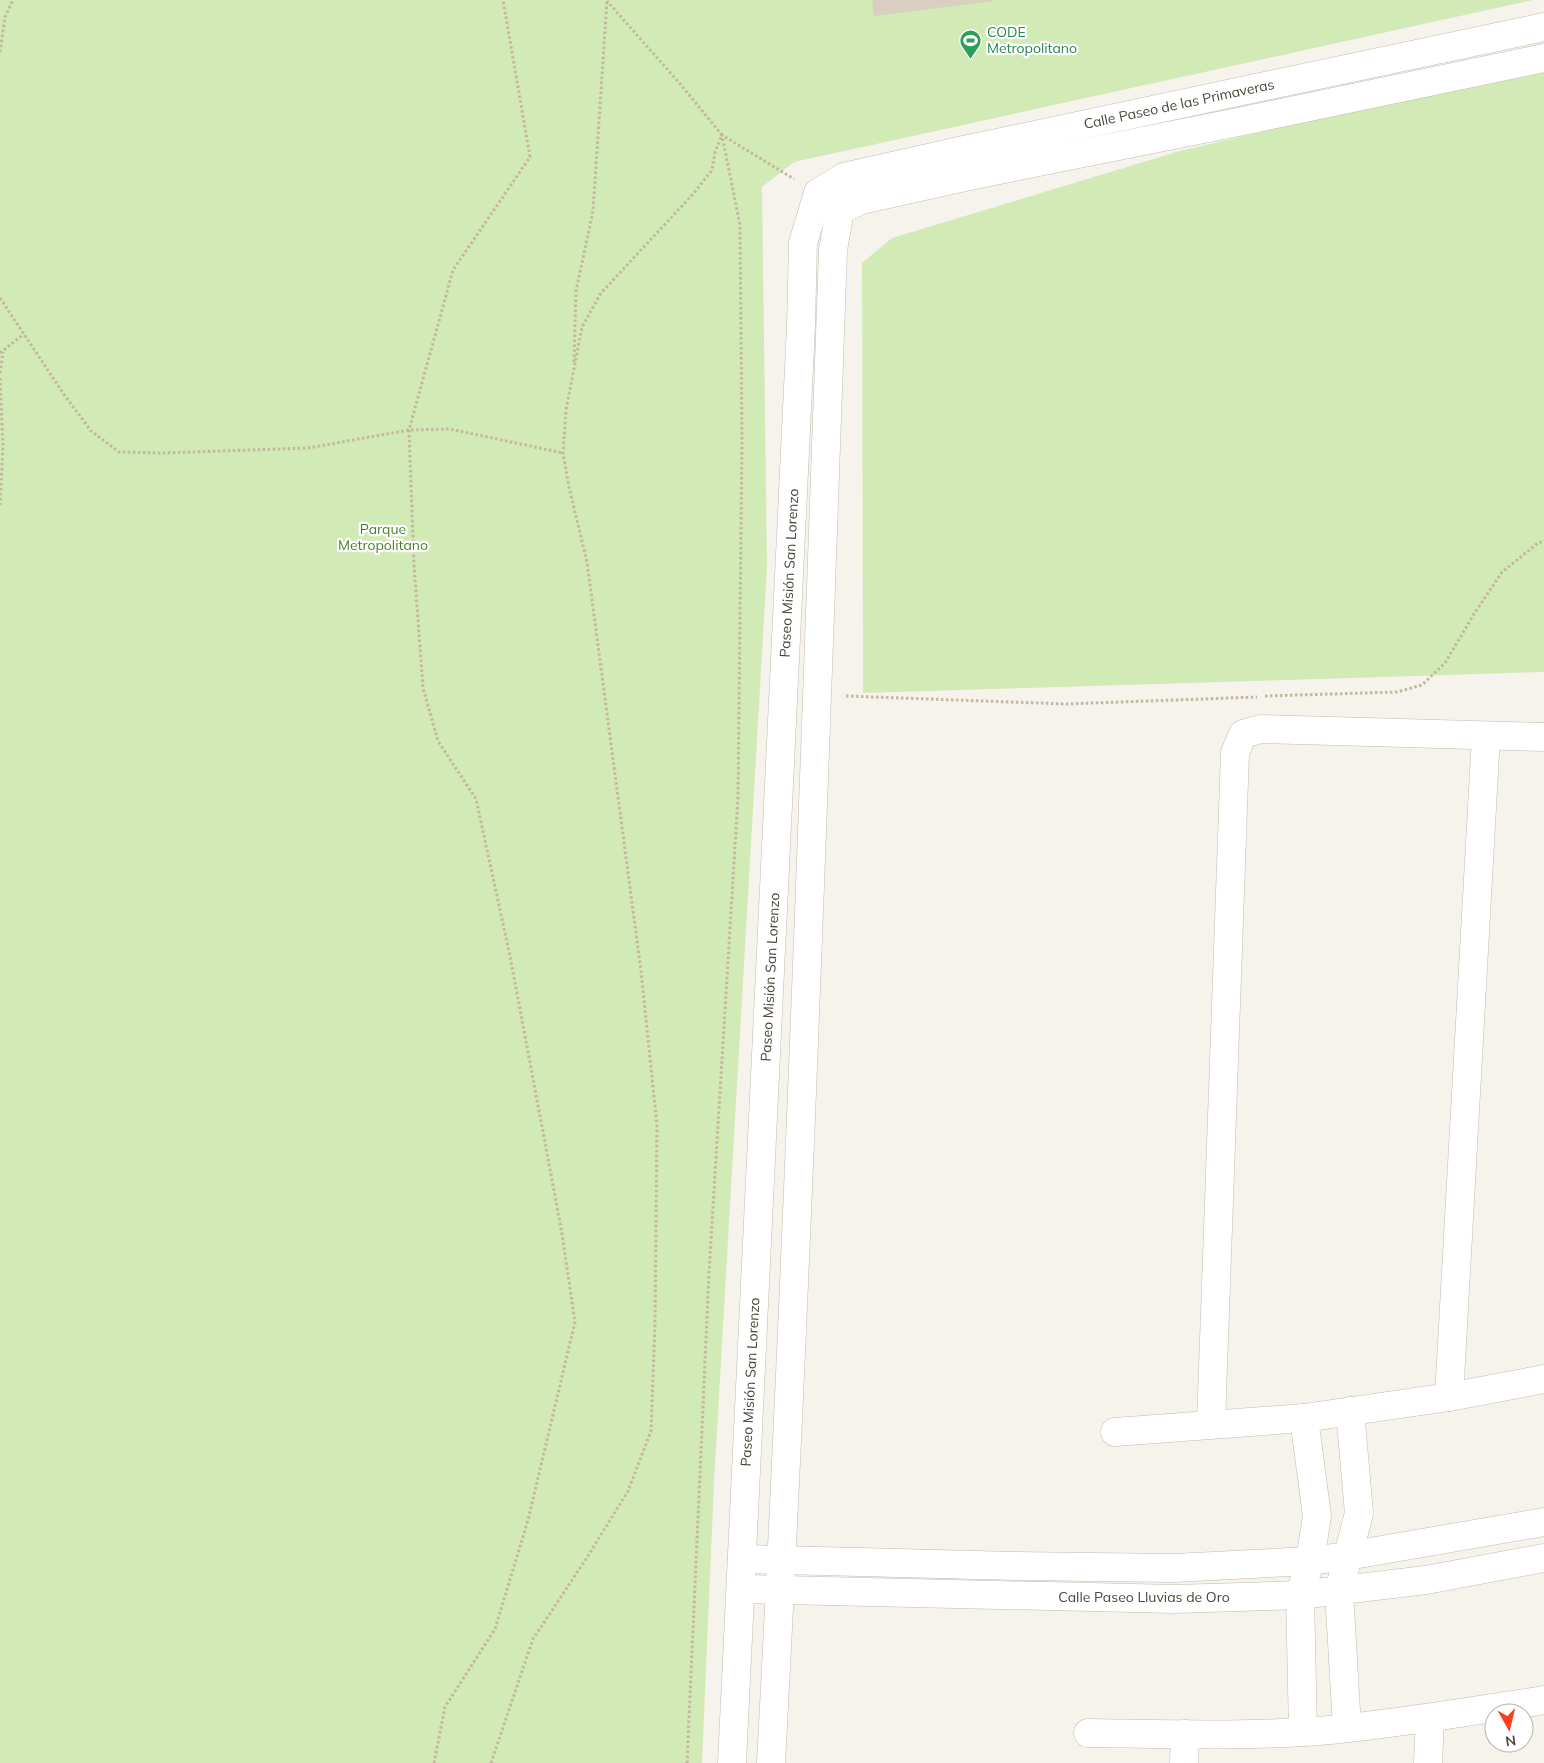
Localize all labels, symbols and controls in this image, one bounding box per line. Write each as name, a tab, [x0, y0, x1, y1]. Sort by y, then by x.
place label: CODE Metropolitano	[987, 23, 1077, 57]
sports icon: CODE Metropolitano	[959, 28, 983, 59]
street label: Calle Paseo de las Primaveras	[1082, 75, 1276, 133]
street label: Paseo Misión San Lorenzo	[776, 488, 802, 658]
park label: Parque Metropolitano	[338, 520, 428, 554]
street label: Paseo Misión San Lorenzo	[757, 892, 783, 1062]
street label: Paseo Misión San Lorenzo	[737, 1297, 763, 1467]
street label: Calle Paseo Lluvias de Oro	[1058, 1588, 1230, 1606]
north arrow	[1484, 1703, 1534, 1753]
text: N	[1504, 1731, 1517, 1751]

